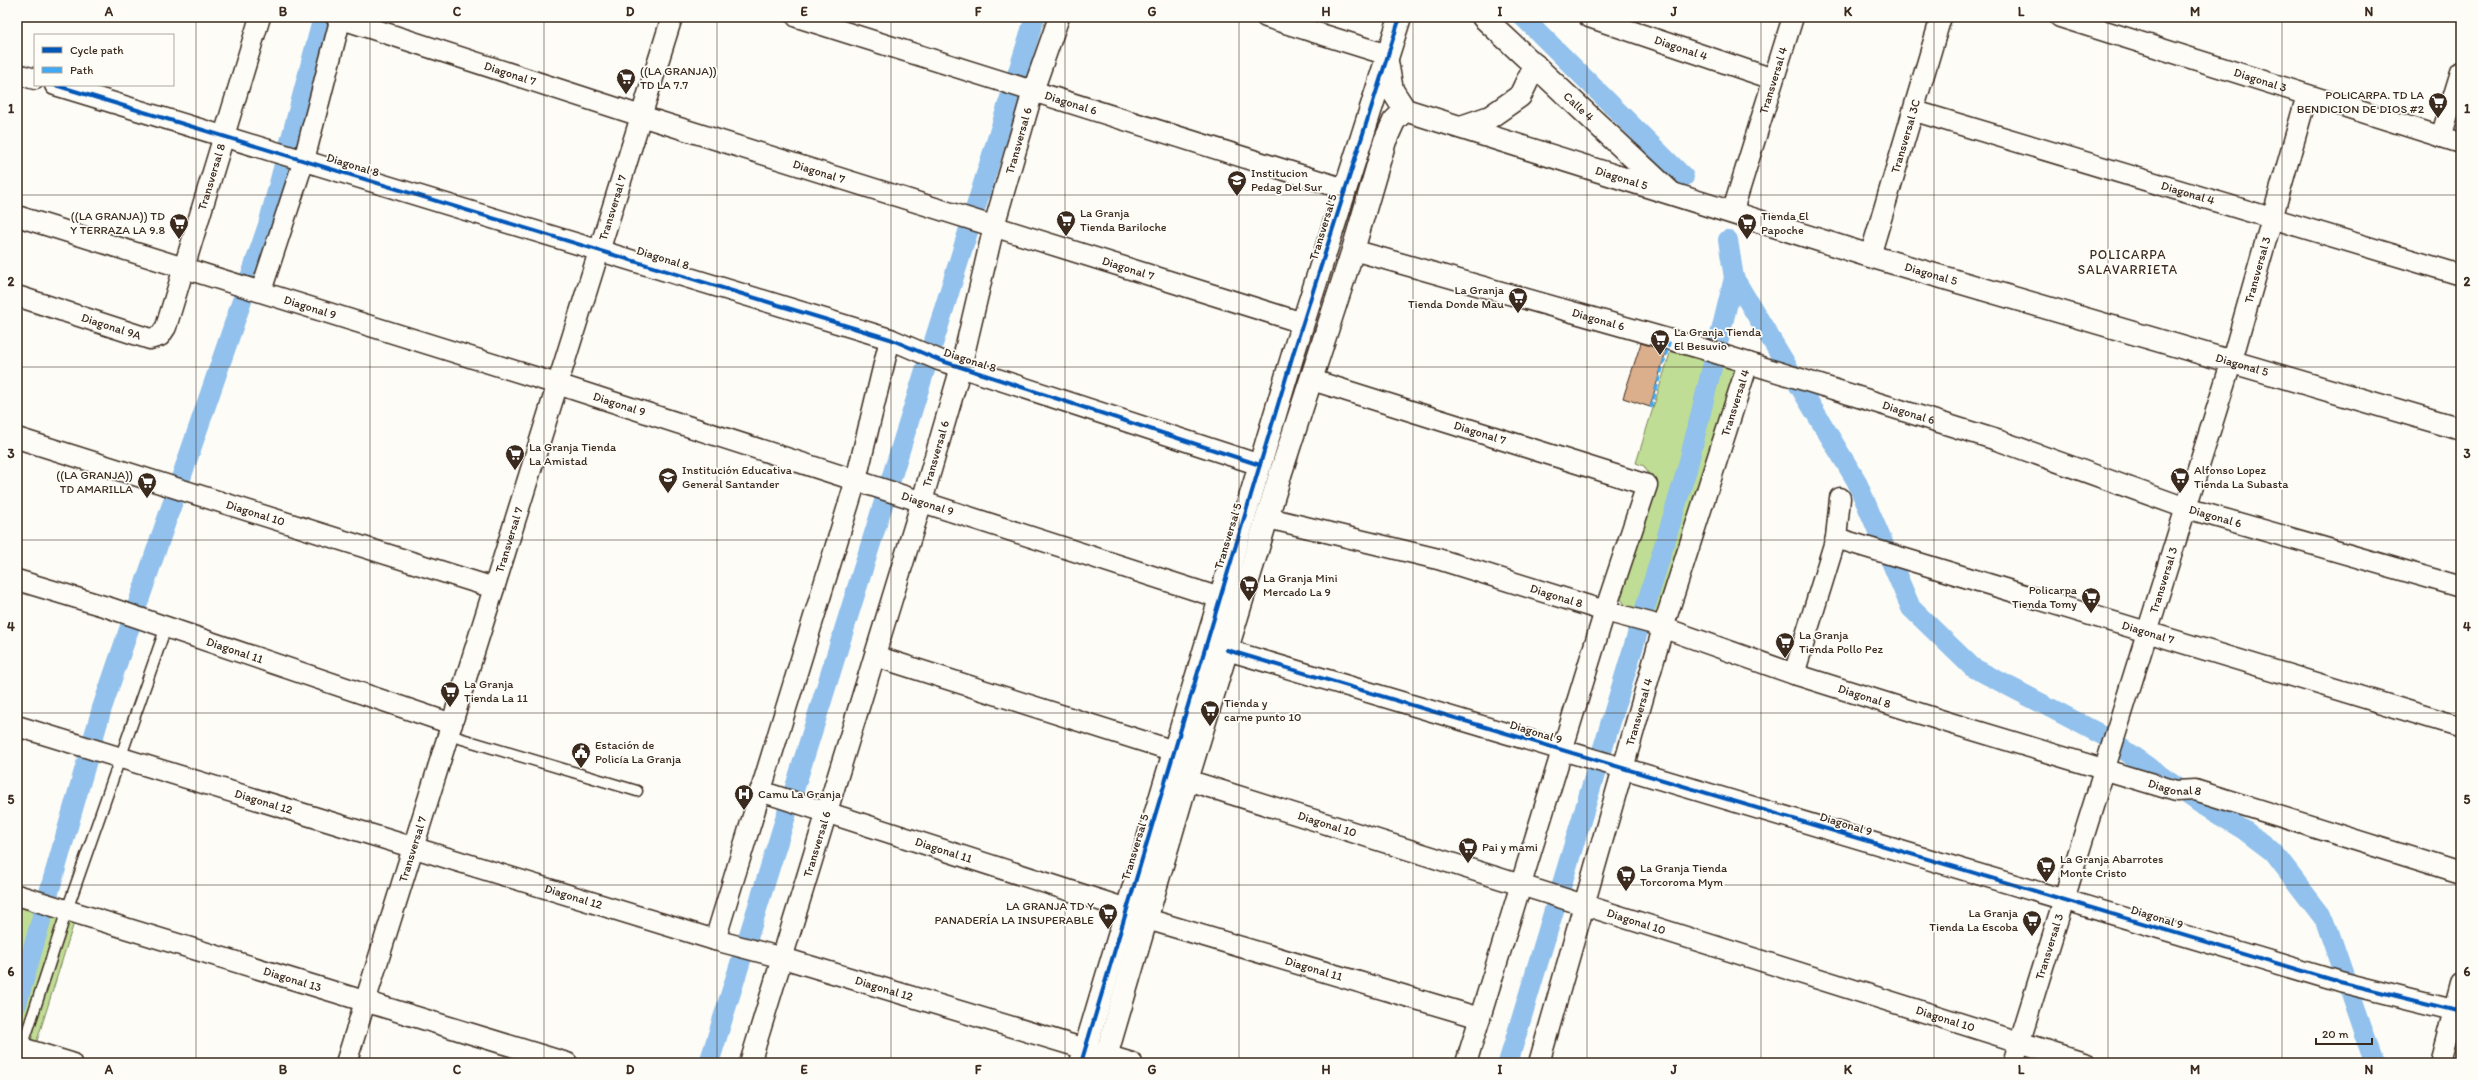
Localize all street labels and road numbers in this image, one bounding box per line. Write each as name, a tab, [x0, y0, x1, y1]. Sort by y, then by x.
street label: Diagonal 4	[1653, 33, 1709, 63]
street label: Transversal 4	[1756, 45, 1790, 116]
street label: Diagonal 7	[482, 59, 538, 88]
street label: Diagonal 3	[2232, 65, 2289, 95]
street label: Diagonal 6	[1043, 88, 1099, 118]
street label: Calle 4	[1561, 89, 1597, 124]
street label: Transversal 3C	[1888, 97, 1923, 175]
street label: Transversal 6	[1002, 106, 1035, 176]
street label: Transversal 8	[195, 141, 228, 212]
street label: Diagonal 8	[325, 150, 382, 180]
street label: Diagonal 7	[791, 157, 847, 186]
street label: Diagonal 5	[1594, 163, 1650, 193]
street label: Transversal 7	[596, 173, 629, 242]
street label: Diagonal 4	[2160, 178, 2216, 208]
street label: Transversal 5	[1306, 192, 1340, 262]
street label: Transversal 3	[2241, 234, 2274, 305]
street label: Diagonal 8	[635, 243, 692, 273]
street label: Diagonal 7	[1100, 254, 1156, 283]
street label: Diagonal 5	[1903, 260, 1959, 288]
street label: Diagonal 9	[282, 292, 338, 322]
street label: Diagonal 6	[1570, 305, 1626, 334]
street label: Diagonal 9A	[80, 310, 143, 343]
street label: Diagonal 8	[942, 345, 998, 375]
street label: Diagonal 5	[2214, 351, 2270, 379]
street label: Transversal 4	[1718, 367, 1753, 438]
street label: Diagonal 9	[591, 389, 647, 419]
street label: Diagonal 6	[1881, 398, 1937, 427]
street label: Diagonal 7	[1452, 418, 1508, 447]
street label: Transversal 6	[919, 419, 952, 489]
street label: Diagonal 9	[900, 489, 956, 519]
street label: Diagonal 10	[224, 497, 287, 529]
street label: Transversal 5	[1211, 501, 1245, 571]
street label: Diagonal 6	[2187, 502, 2244, 531]
street label: Transversal 7	[492, 505, 526, 574]
street label: Transversal 3	[2147, 545, 2181, 615]
street label: Diagonal 8	[1528, 581, 1585, 611]
street label: Diagonal 7	[2120, 618, 2176, 647]
street label: Diagonal 11	[205, 634, 266, 667]
street label: Transversal 4	[1623, 677, 1655, 747]
street label: Diagonal 8	[1836, 681, 1893, 711]
street label: Diagonal 9	[1508, 717, 1564, 747]
street label: Diagonal 8	[2146, 776, 2204, 799]
street label: Diagonal 12	[233, 786, 295, 817]
street label: Diagonal 10	[1296, 808, 1358, 840]
street label: Transversal 6	[800, 809, 834, 879]
street label: Diagonal 9	[1818, 809, 1874, 839]
street label: Transversal 5	[1118, 812, 1152, 882]
street label: Transversal 7	[396, 814, 429, 884]
street label: Diagonal 11	[913, 834, 974, 866]
street label: Diagonal 12	[543, 881, 605, 912]
street label: Diagonal 9	[2129, 902, 2185, 932]
street label: Diagonal 10	[1605, 906, 1667, 937]
street label: Transversal 3	[2032, 911, 2066, 981]
street label: Diagonal 11	[1283, 953, 1345, 984]
street label: Diagonal 13	[262, 964, 324, 995]
street label: Diagonal 12	[853, 973, 915, 1004]
street label: Diagonal 10	[1914, 1003, 1976, 1035]

